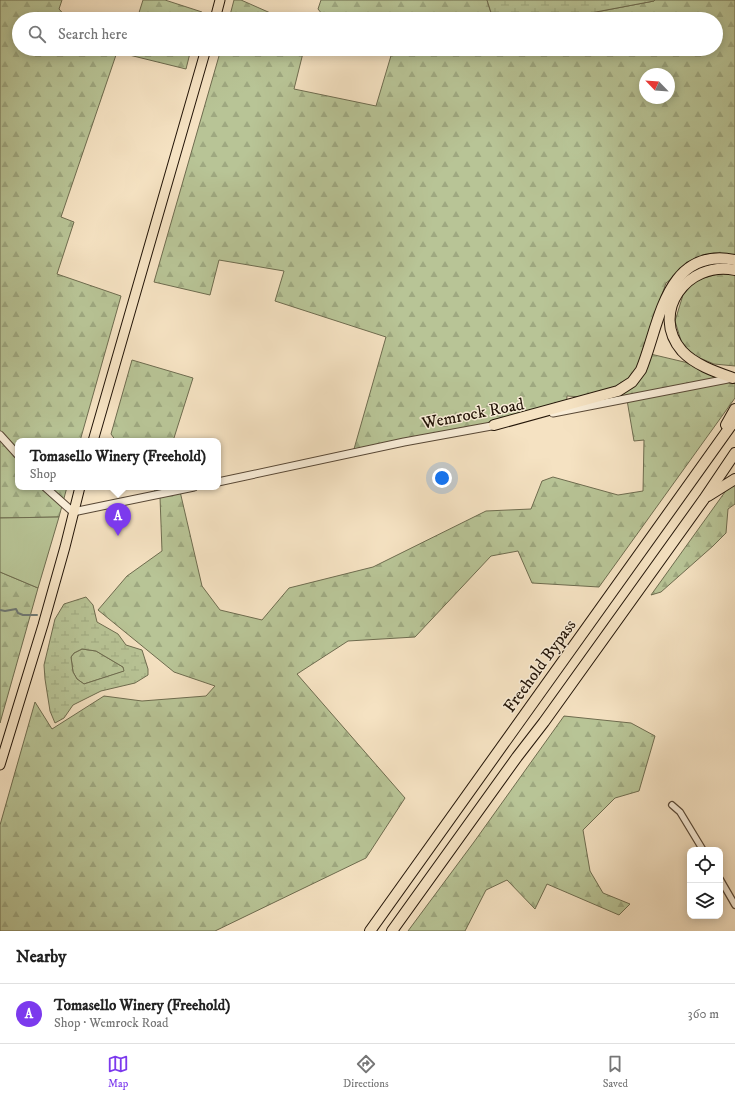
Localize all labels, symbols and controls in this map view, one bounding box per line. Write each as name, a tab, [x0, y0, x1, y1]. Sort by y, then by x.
search box	[12, 12, 723, 56]
icon: search	[26, 23, 48, 45]
text: Search here	[58, 25, 127, 44]
north arrow	[639, 68, 675, 104]
street label: Wemrock Road	[419, 393, 527, 435]
popup	[15, 438, 221, 490]
text: Tomasello Winery (Freehold)	[30, 447, 206, 466]
text: Shop	[30, 466, 56, 482]
your location	[432, 468, 452, 488]
pin: A	[105, 503, 131, 536]
street label: Freehold Bypass	[499, 615, 581, 717]
map controls	[687, 847, 723, 919]
button: locate	[687, 847, 723, 883]
button: layers	[687, 883, 723, 919]
text: Nearby	[16, 946, 66, 968]
text: Tomasello Winery (Freehold)	[54, 996, 230, 1015]
text: A	[25, 1006, 33, 1022]
text: 360 m	[688, 1006, 719, 1022]
text: Shop · Wemrock Road	[54, 1015, 169, 1031]
tab: Map	[107, 1053, 129, 1091]
tab: Directions	[343, 1053, 389, 1091]
tab: Saved	[603, 1053, 628, 1091]

